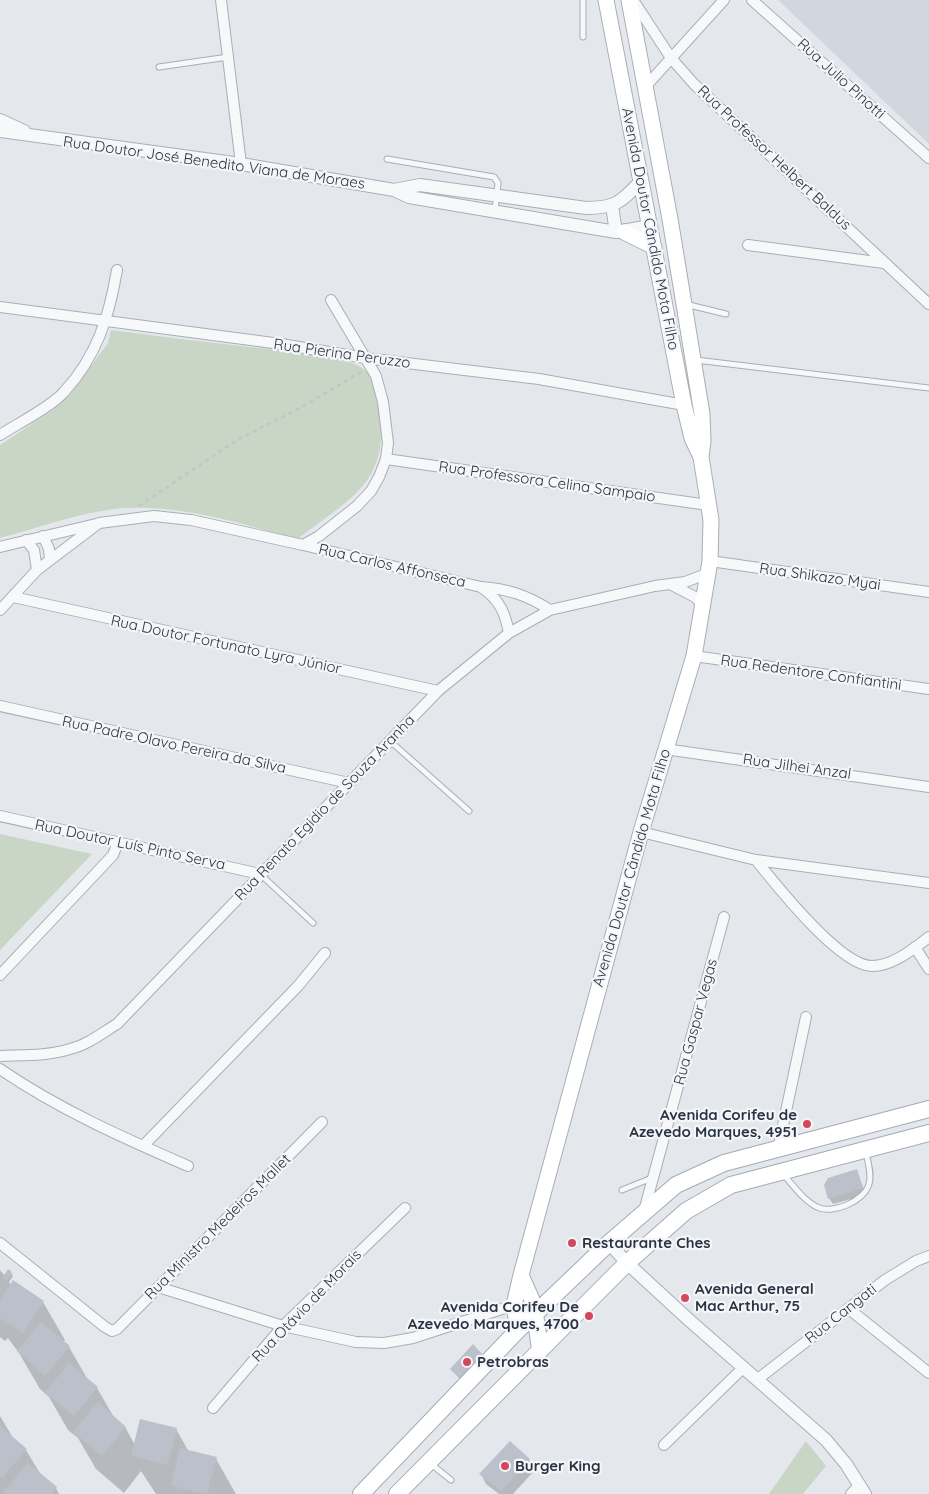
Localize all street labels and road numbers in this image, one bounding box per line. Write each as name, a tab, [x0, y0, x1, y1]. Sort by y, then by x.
street label: Rua Julio Pinotti	[793, 35, 889, 123]
street label: Rua Professor Helbert Baldus	[693, 82, 855, 234]
street label: Avenida Doutor Cândido Mota Filho	[618, 106, 682, 352]
street label: Rua Doutor José Benedito Viana de Moraes	[62, 133, 366, 193]
street label: Rua Pierina Peruzzo	[272, 335, 412, 373]
street label: Rua Professora Celina Sampaio	[437, 458, 657, 506]
street label: Rua Carlos Affonseca	[317, 540, 467, 592]
street label: Rua Shikazo Myai	[758, 560, 882, 594]
street label: Rua Doutor Fortunato Lyra Júnior	[109, 612, 343, 678]
street label: Rua Redentore Confiantini	[719, 651, 903, 695]
street label: Rua Renato Egidio de Souza Aranha	[231, 711, 419, 905]
street label: Rua Padre Olavo Pereira da Silva	[60, 712, 288, 778]
street label: Avenida Doutor Cândido Mota Filho	[589, 747, 675, 989]
street label: Rua Jilhei Anzal	[742, 750, 852, 784]
street label: Rua Doutor Luís Pinto Serva	[33, 816, 227, 874]
street label: Rua Gaspar Vegas	[671, 957, 721, 1087]
street label: Rua Ministro Medeiros Mallet	[141, 1150, 295, 1304]
street label: Rua Otávio de Morais	[249, 1246, 365, 1366]
street label: Rua Cangati	[802, 1280, 880, 1348]

